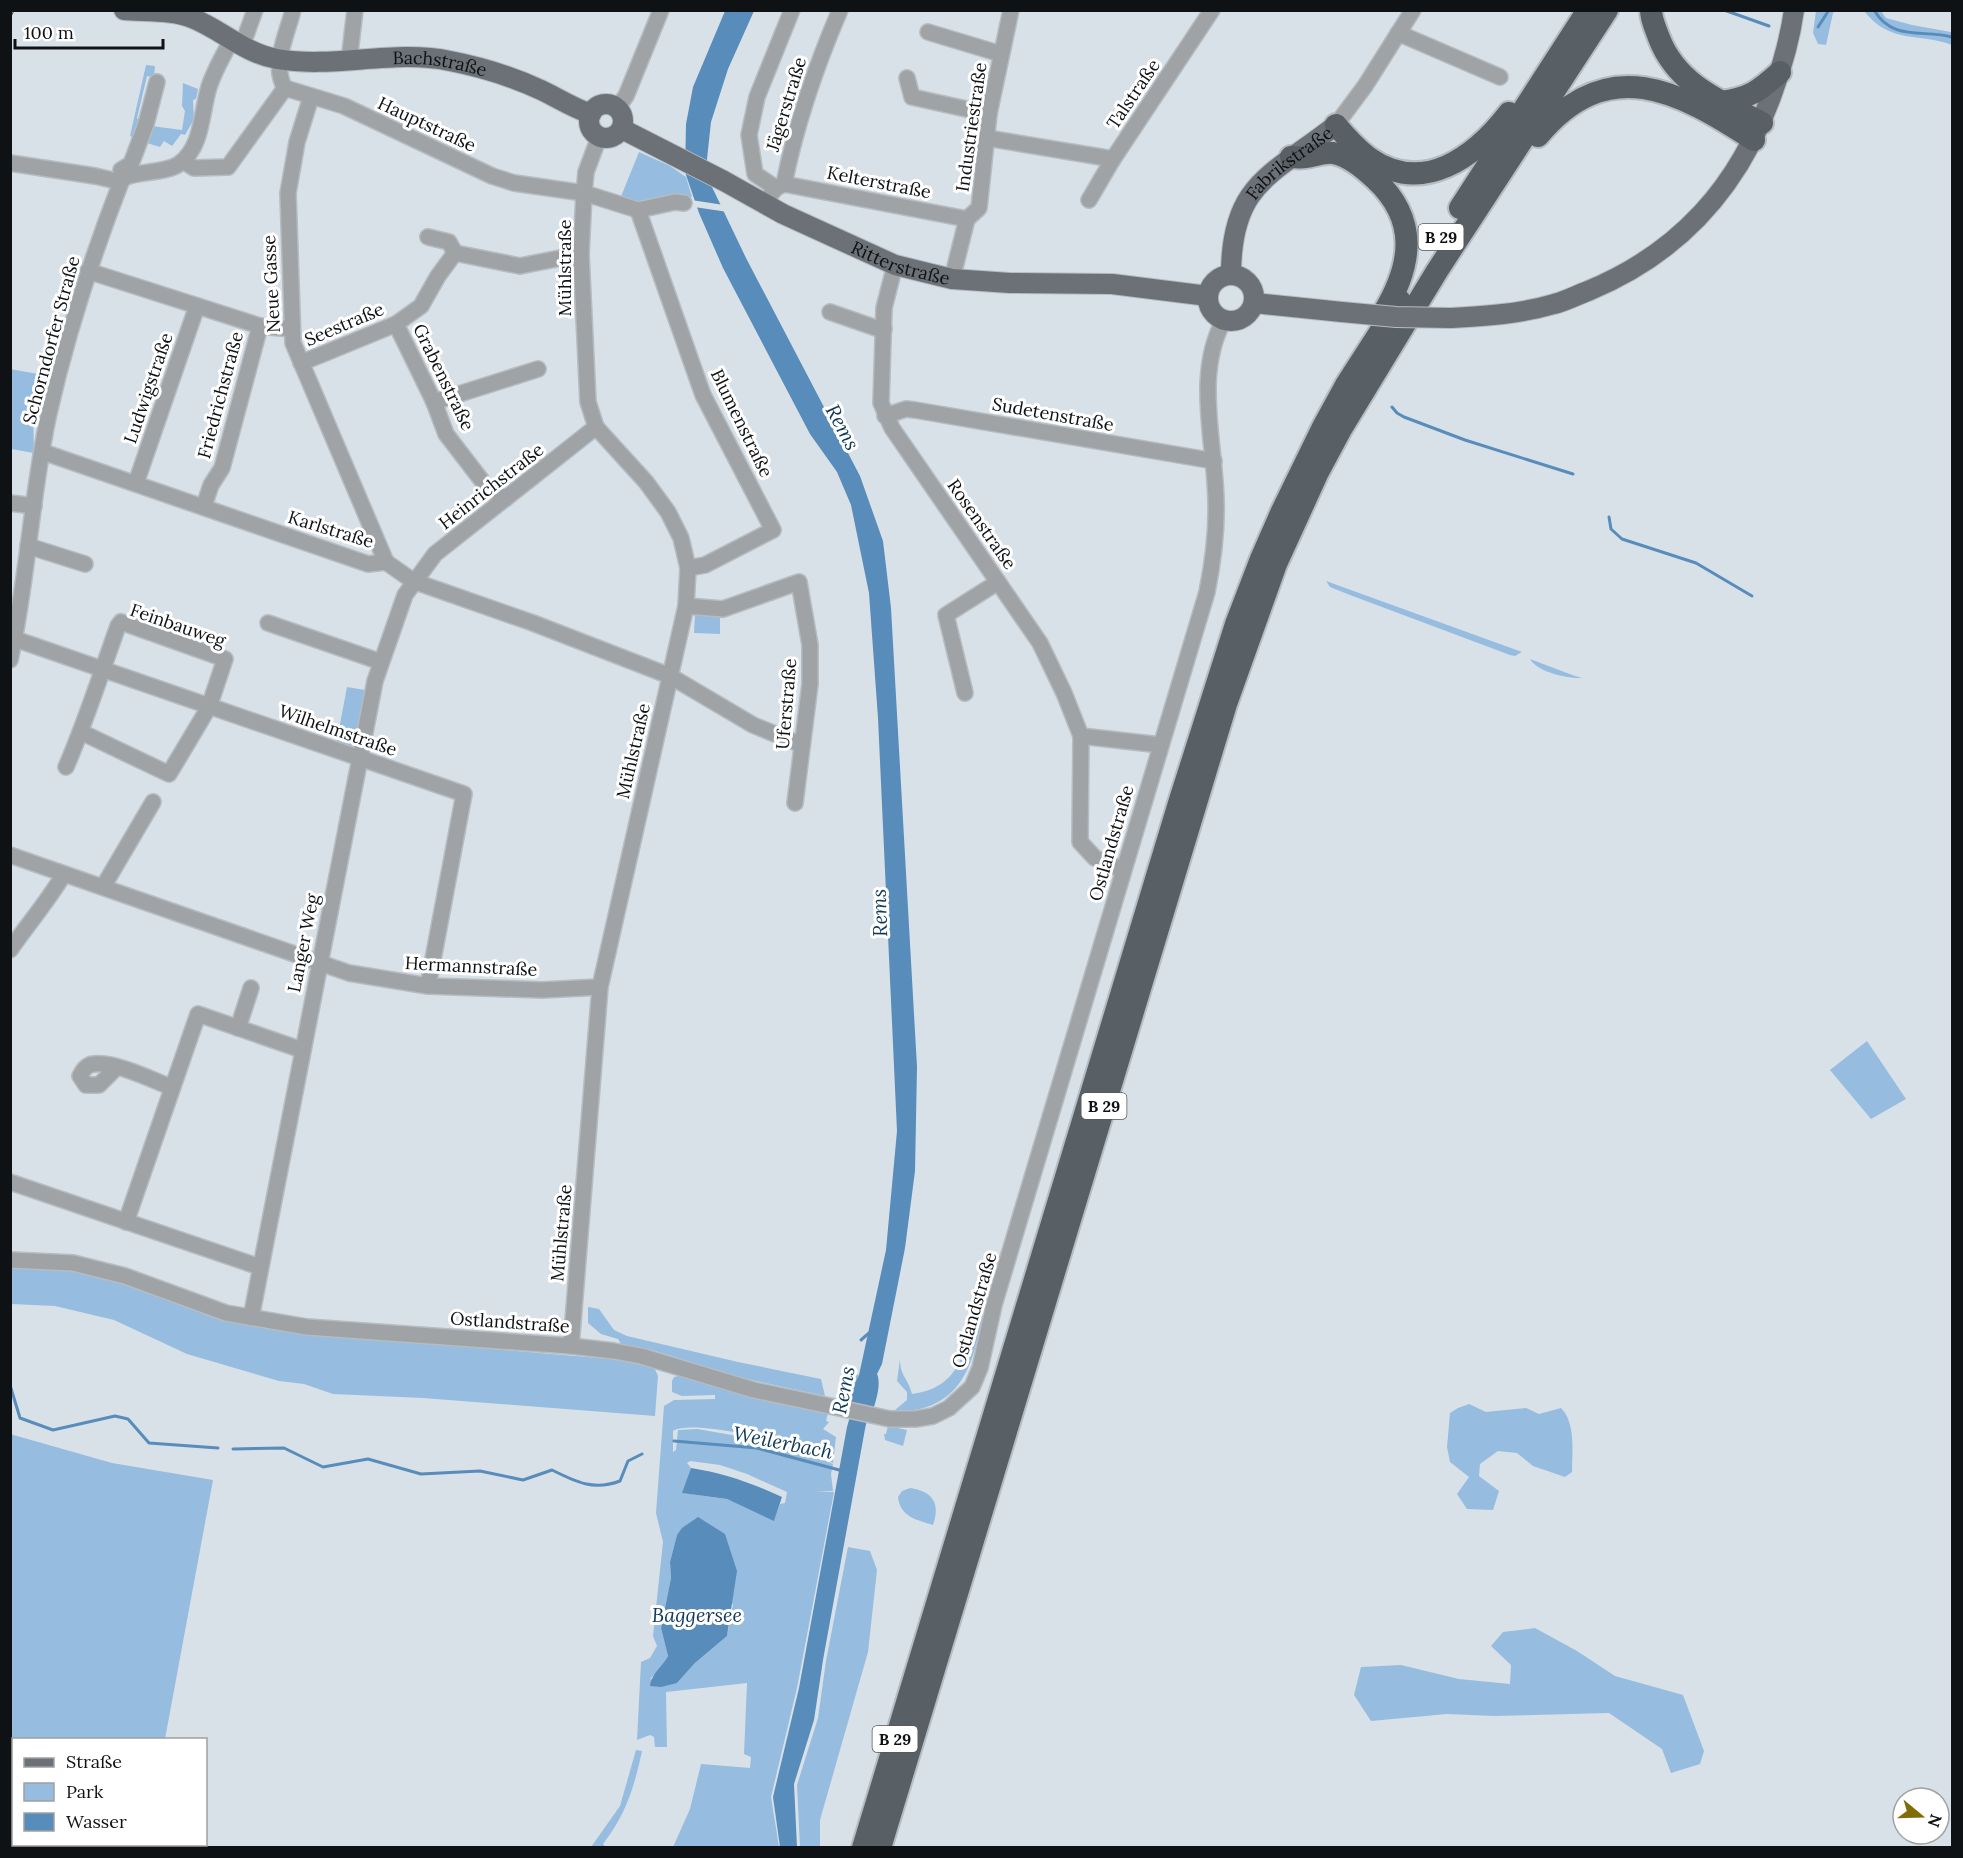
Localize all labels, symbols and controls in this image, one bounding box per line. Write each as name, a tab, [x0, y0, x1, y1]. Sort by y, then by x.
scale bar	[15, 12, 164, 50]
text: 100 m	[24, 21, 74, 44]
street label: Bachstraße	[392, 46, 490, 81]
street label: Jägerstraße	[760, 54, 811, 155]
street label: Talstraße	[1101, 54, 1165, 133]
street label: Industriestraße	[951, 61, 992, 193]
street label: Hauptstraße	[374, 91, 480, 157]
street label: Fabrikstraße	[1240, 120, 1337, 204]
street label: Kelterstraße	[825, 161, 933, 203]
street label: Mühlstraße	[553, 219, 576, 317]
road number: B 29	[1418, 224, 1464, 250]
street label: Neue Gasse	[257, 234, 285, 334]
street label: Ritterstraße	[848, 235, 953, 290]
street label: Schorndorfer Straße	[17, 253, 85, 427]
street label: Seestraße	[301, 297, 387, 351]
street label: Grabenstraße	[408, 320, 480, 434]
street label: Ludwigstraße	[118, 329, 178, 446]
street label: Friedrichstraße	[192, 329, 248, 461]
street label: Blumenstraße	[706, 365, 778, 481]
street label: Sudetenstraße	[990, 392, 1116, 436]
water label: Rems	[821, 400, 865, 454]
street label: Heinrichstraße	[434, 438, 548, 534]
street label: Rosenstraße	[942, 474, 1022, 574]
street label: Karlstraße	[285, 505, 377, 553]
street label: Feinbauweg	[127, 598, 230, 652]
street label: Uferstraße	[771, 657, 801, 750]
street label: Wilhelmstraße	[276, 699, 400, 761]
street label: Mühlstraße	[611, 701, 655, 801]
street label: Ostlandstraße	[1083, 782, 1139, 904]
water label: Rems	[866, 889, 892, 937]
street label: Langer Weg	[282, 891, 324, 994]
street label: Hermannstraße	[404, 951, 538, 981]
road number: B 29	[1082, 1093, 1126, 1119]
street label: Mühlstraße	[545, 1183, 577, 1282]
street label: Ostlandstraße	[946, 1249, 1002, 1371]
street label: Ostlandstraße	[449, 1306, 571, 1338]
water label: Rems	[826, 1364, 860, 1416]
water label: Weilerbach	[731, 1420, 835, 1464]
water label: Baggersee	[652, 1602, 742, 1627]
road number: B 29	[872, 1726, 918, 1752]
legend	[12, 1738, 207, 1846]
text: Straße	[66, 1750, 122, 1773]
text: Park	[66, 1780, 104, 1803]
north arrow	[1891, 1786, 1951, 1846]
text: Wasser	[66, 1810, 127, 1833]
text: N	[1924, 1812, 1947, 1830]

